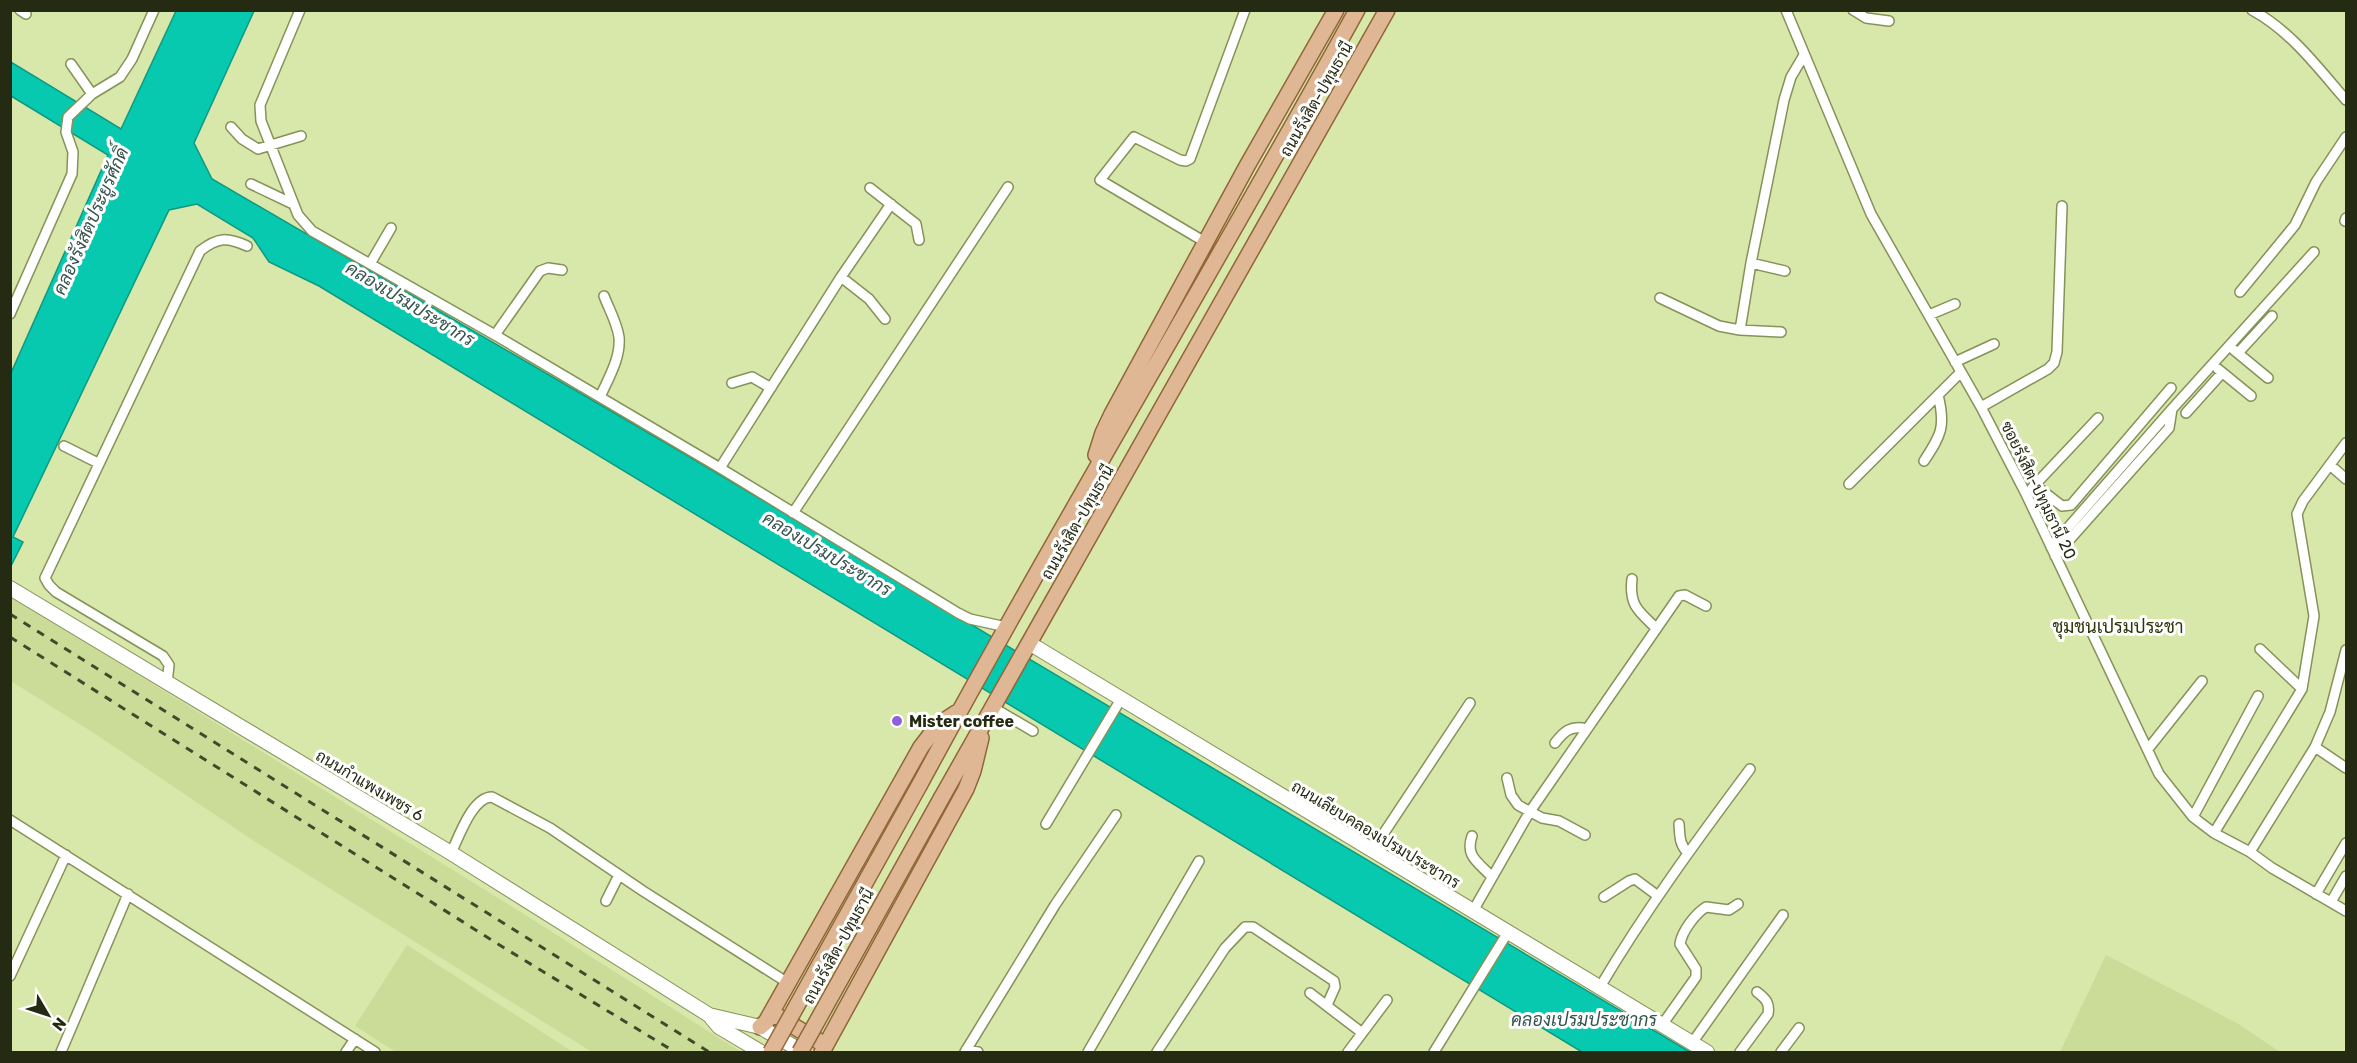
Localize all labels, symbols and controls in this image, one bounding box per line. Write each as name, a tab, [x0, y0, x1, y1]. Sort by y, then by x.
street label: ถนนรังสิต-ปทุมธานี	[1274, 38, 1359, 161]
water label: คลองรังสิตประยูรศักดิ์	[44, 138, 137, 299]
water label: คลองเปรมประชากร	[342, 257, 479, 352]
street label: ซอยรังสิต-ปทุมธานี 20	[1995, 417, 2082, 563]
street label: ถนนรังสิต-ปทุมธานี	[1035, 461, 1120, 584]
water label: คลองเปรมประชากร	[759, 507, 896, 602]
district label: ชุมชนเปรมประชา	[2052, 616, 2184, 639]
place label: Mister coffee	[909, 712, 1014, 731]
marker: Mister coffee	[890, 714, 904, 728]
street label: ถนนกำแพงเพชร 6	[312, 746, 427, 825]
street label: ถนนเลียบคลองเปรมประชากร	[1288, 775, 1465, 892]
street label: ถนนรังสิต-ปทุมธานี	[797, 884, 880, 1008]
north arrow	[18, 985, 78, 1045]
water label: คลองเปรมประชากร	[1511, 1009, 1658, 1031]
text: N	[48, 1014, 70, 1035]

